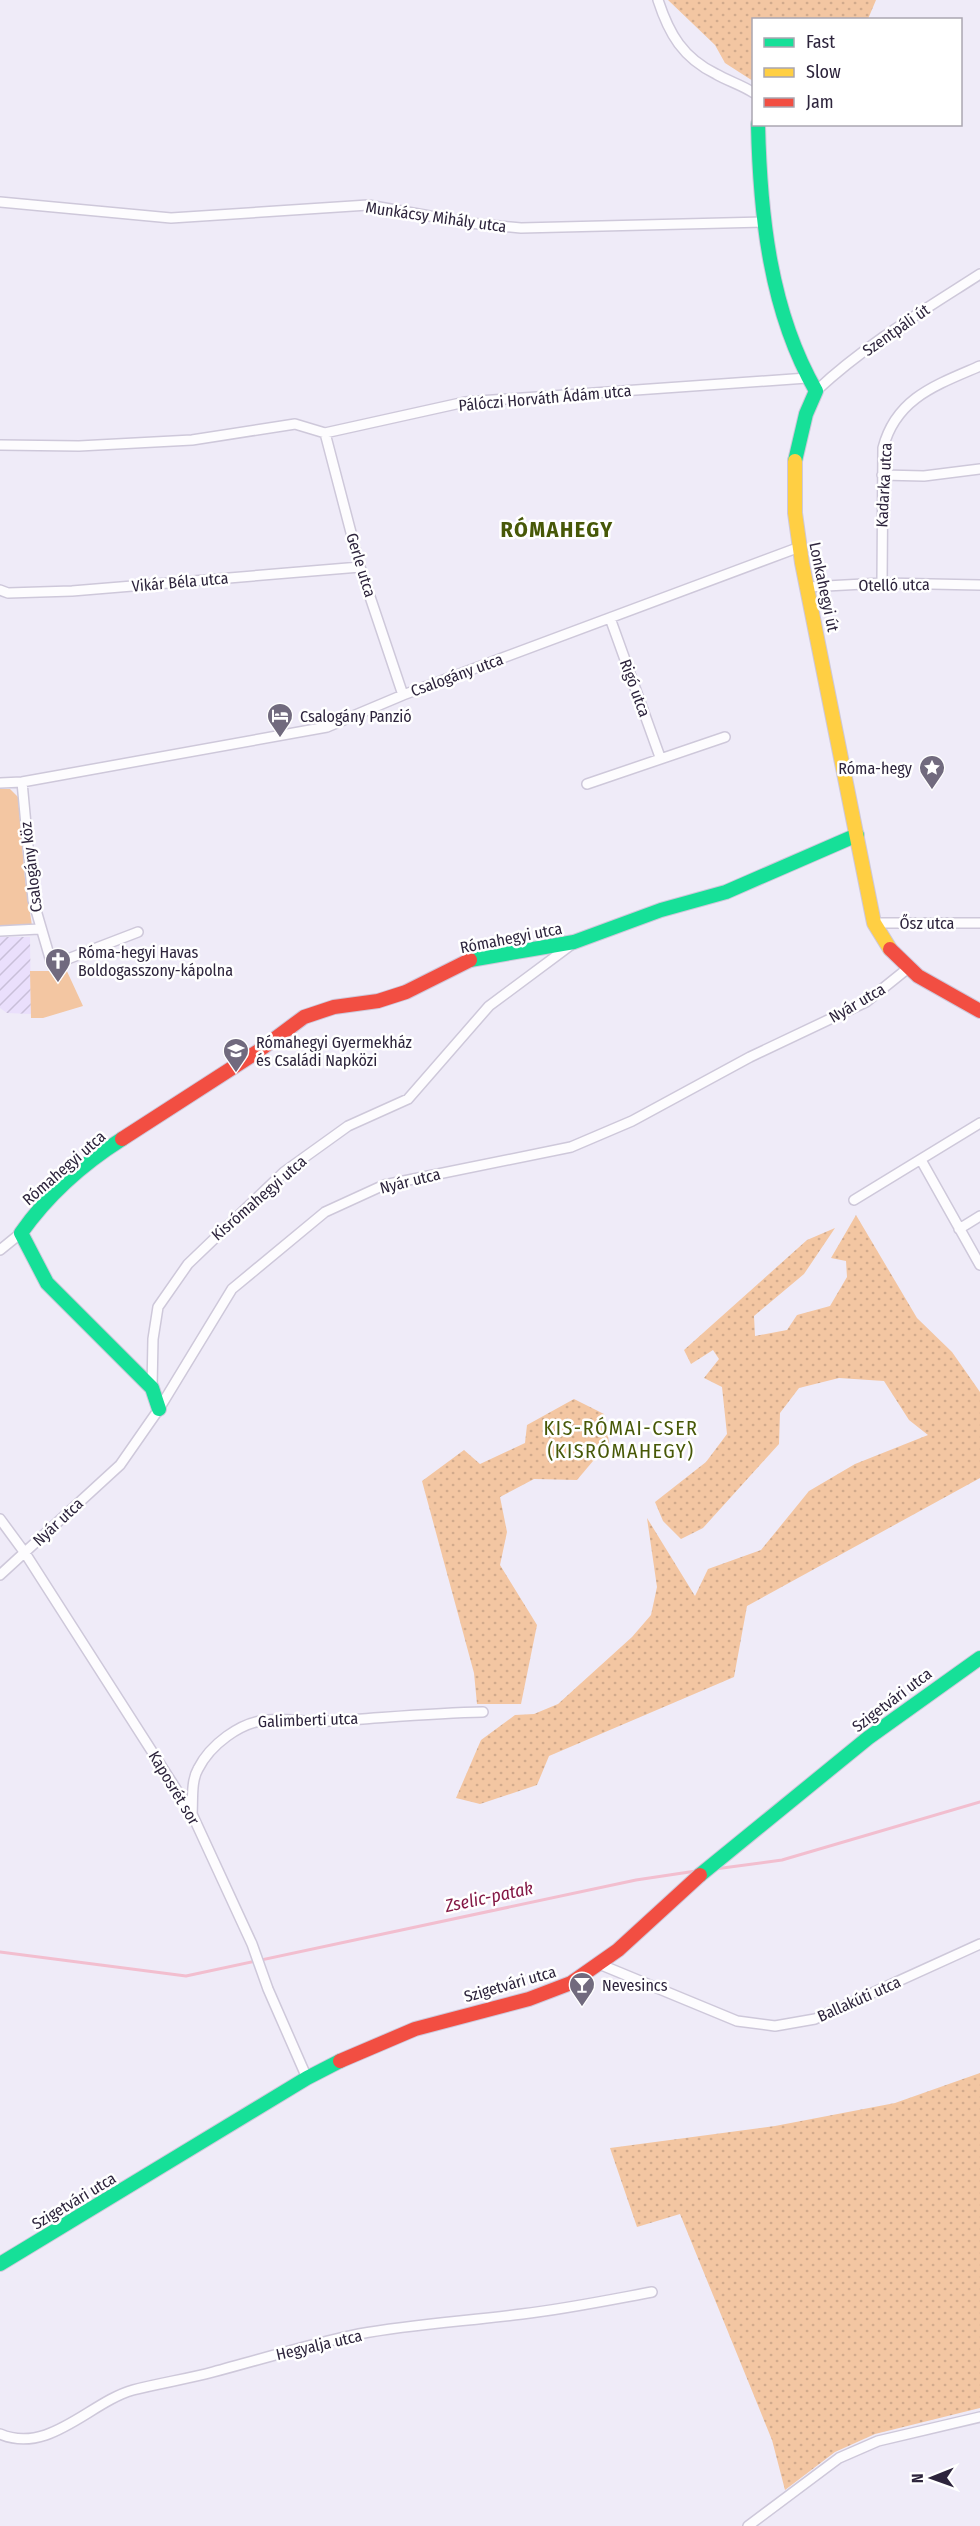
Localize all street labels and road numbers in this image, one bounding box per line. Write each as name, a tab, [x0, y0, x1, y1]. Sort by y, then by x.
street label: Munkácsy Mihály utca	[364, 198, 508, 236]
street label: Szentpáli út	[859, 300, 934, 360]
street label: Pálóczi Horváth Ádám utca	[458, 381, 632, 415]
street label: Kadarka utca	[872, 442, 896, 528]
street label: Gerle utca	[342, 530, 380, 600]
street label: Lonkahegyi út	[805, 541, 843, 634]
street label: Vikár Béla utca	[131, 568, 229, 596]
street label: Otelló utca	[858, 575, 930, 595]
street label: Csalogány utca	[408, 649, 506, 701]
street label: Rigó utca	[616, 657, 654, 720]
street label: Csalogány köz	[16, 821, 46, 913]
street label: Ősz utca	[900, 913, 955, 933]
street label: Rómahegyi utca	[458, 919, 564, 957]
street label: Nyár utca	[826, 979, 889, 1027]
street label: Rómahegyi utca	[19, 1127, 109, 1209]
street label: Kisrómahegyi utca	[208, 1151, 311, 1244]
street label: Nyár utca	[378, 1164, 442, 1198]
street label: Nyár utca	[29, 1494, 87, 1550]
street label: Szigetvári utca	[849, 1664, 936, 1736]
street label: Galimberti utca	[258, 1709, 359, 1731]
street label: Kaposrét sor	[145, 1748, 204, 1829]
street label: Szigetvári utca	[462, 1962, 558, 2006]
street label: Ballakúti utca	[814, 1972, 904, 2026]
street label: Szigetvári utca	[29, 2168, 120, 2233]
street label: Hegyalja utca	[274, 2326, 364, 2364]

